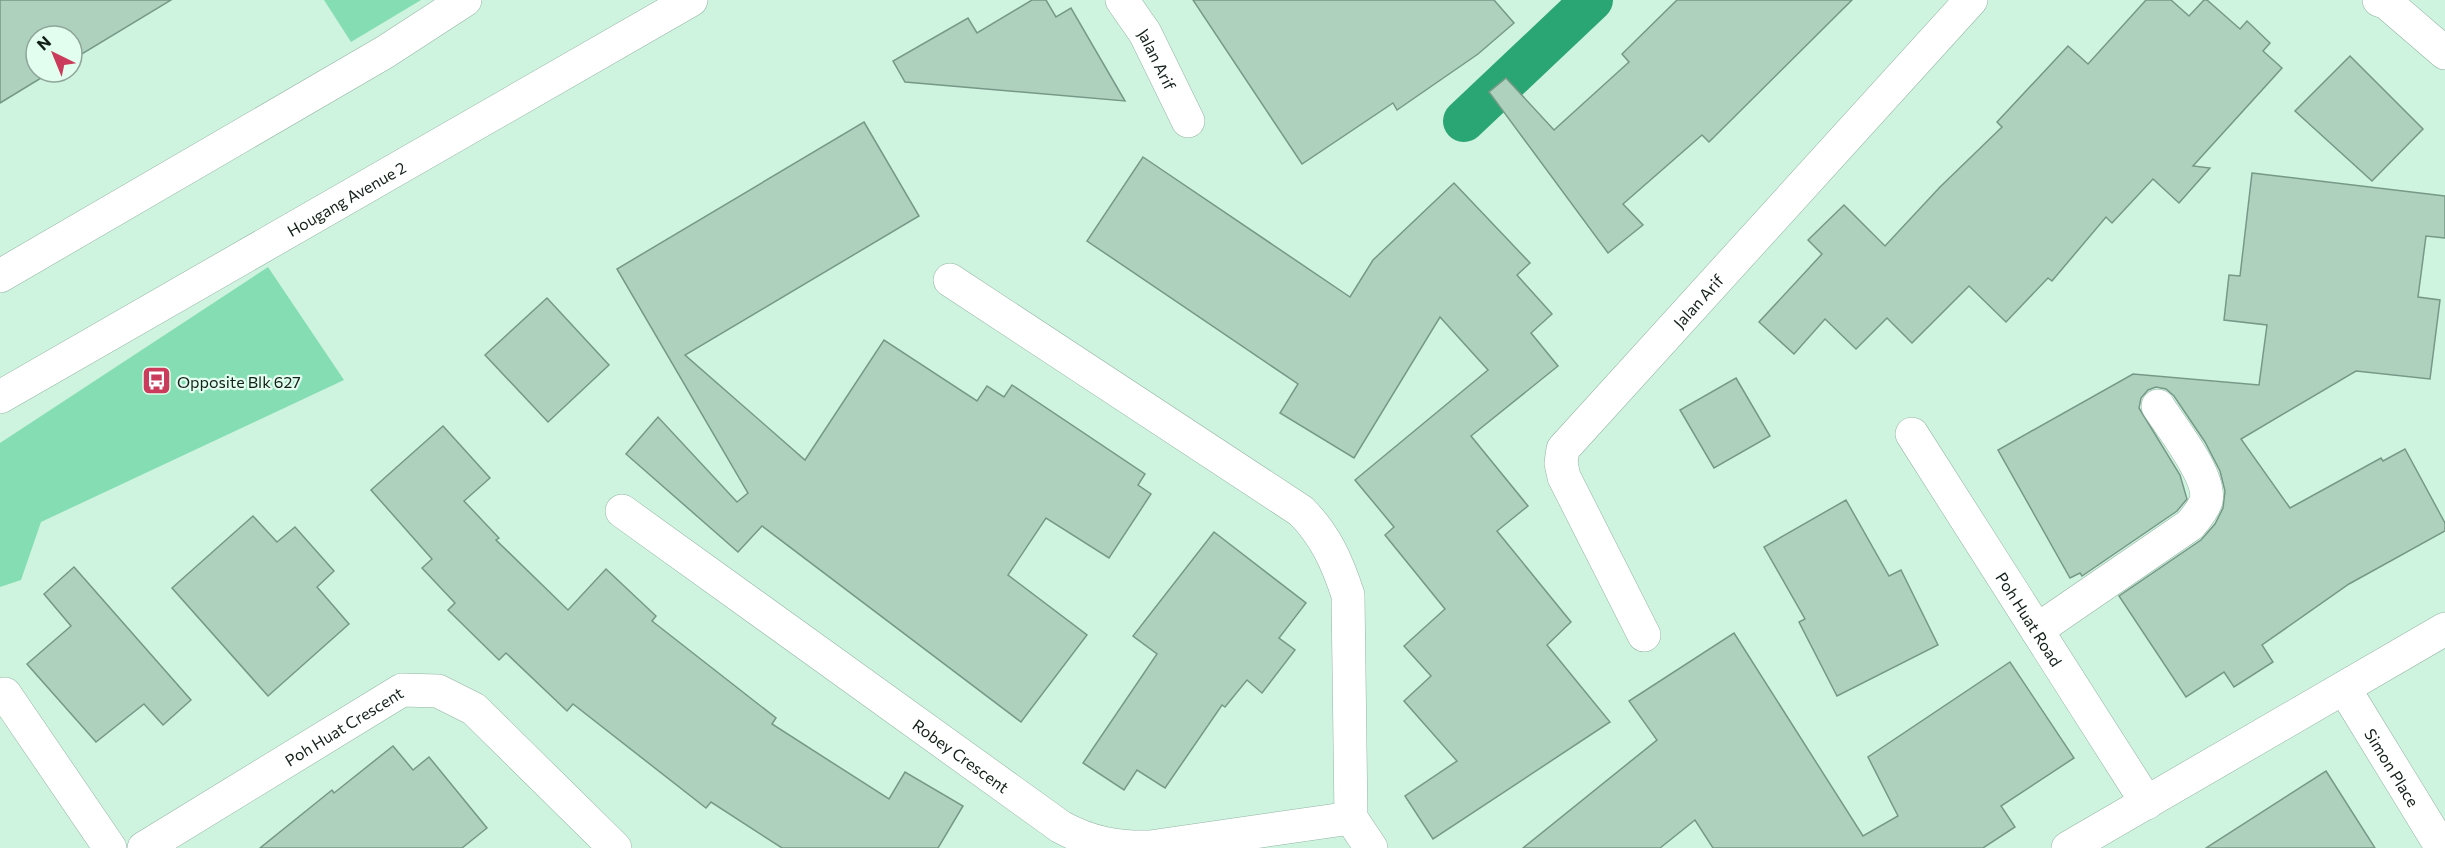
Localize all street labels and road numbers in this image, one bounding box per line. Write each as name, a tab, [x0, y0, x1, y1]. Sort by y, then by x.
street label: Jalan Arif	[1135, 24, 1181, 93]
street label: Hougang Avenue 2	[283, 157, 409, 240]
street label: Jalan Arif	[1669, 269, 1727, 331]
street label: Poh Huat Road	[1993, 568, 2067, 669]
street label: Poh Huat Crescent	[281, 682, 407, 769]
street label: Robey Crescent	[910, 714, 1013, 796]
street label: Simon Place	[2361, 725, 2424, 810]

